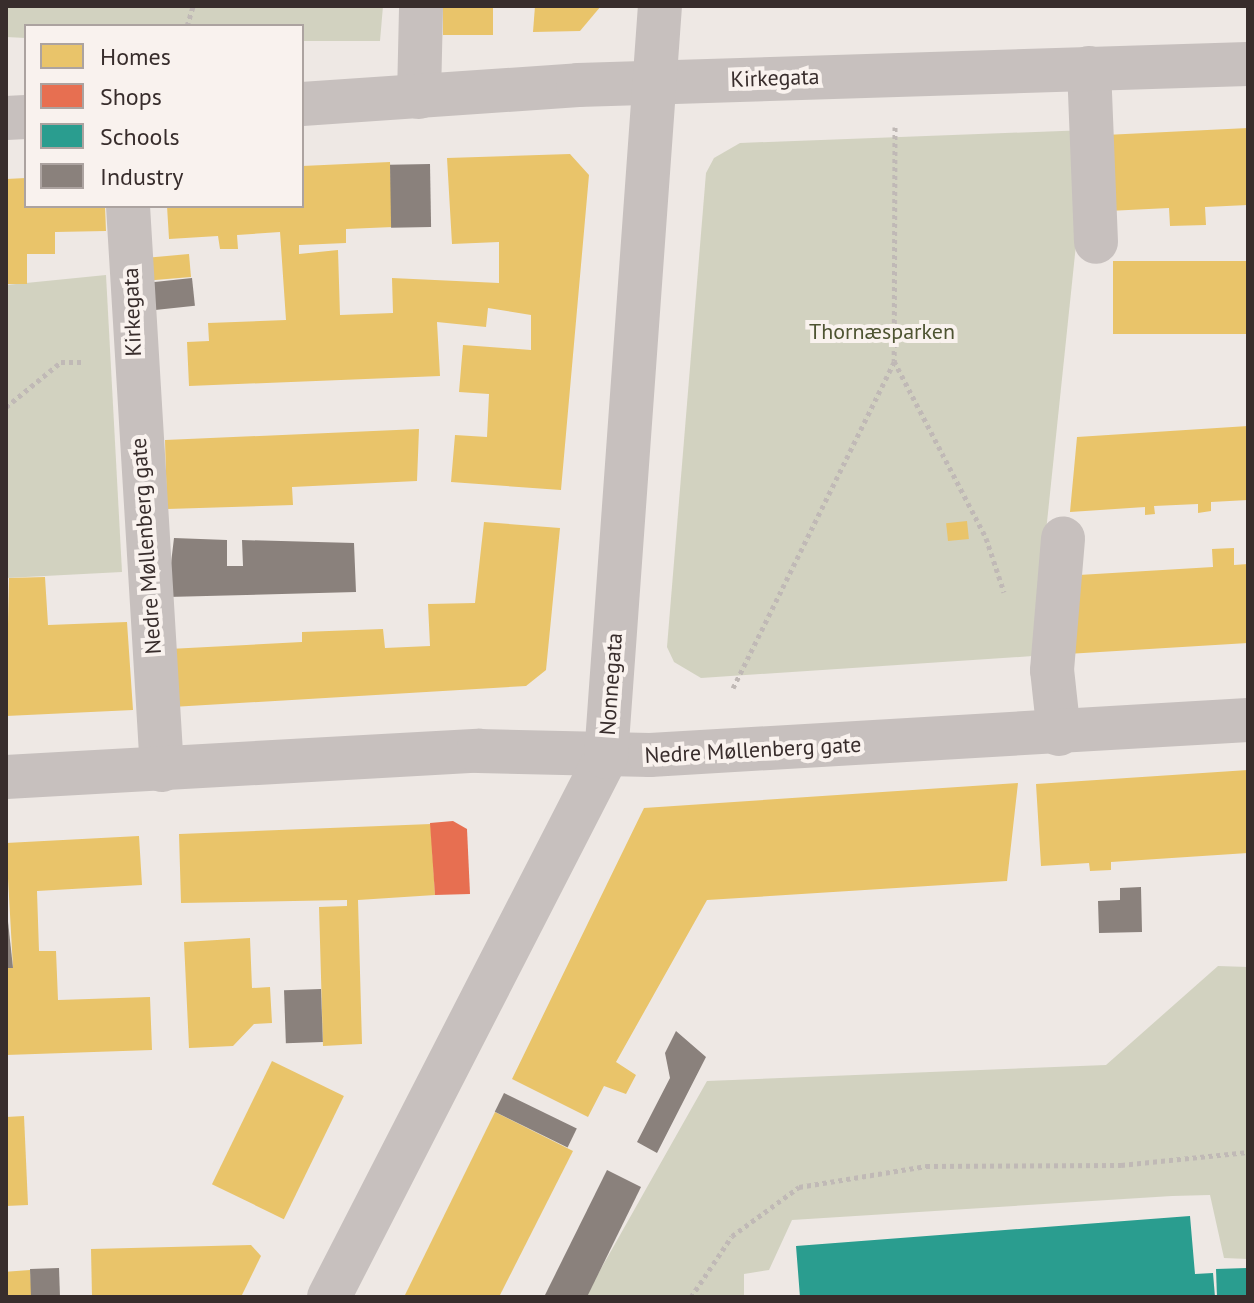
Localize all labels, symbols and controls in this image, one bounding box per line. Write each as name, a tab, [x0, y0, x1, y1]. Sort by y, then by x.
legend	[24, 24, 304, 208]
text: Homes	[100, 41, 171, 72]
street label: Kirkegata	[730, 63, 820, 93]
text: Shops	[100, 81, 162, 112]
text: Schools	[100, 121, 180, 152]
text: Industry	[100, 161, 184, 192]
street label: Kirkegata	[117, 267, 147, 357]
park label: Thornæsparken	[809, 319, 955, 345]
street label: Nedre Møllenberg gate	[125, 437, 167, 655]
street label: Nonnegata	[594, 632, 628, 736]
street label: Nedre Møllenberg gate	[644, 731, 862, 769]

